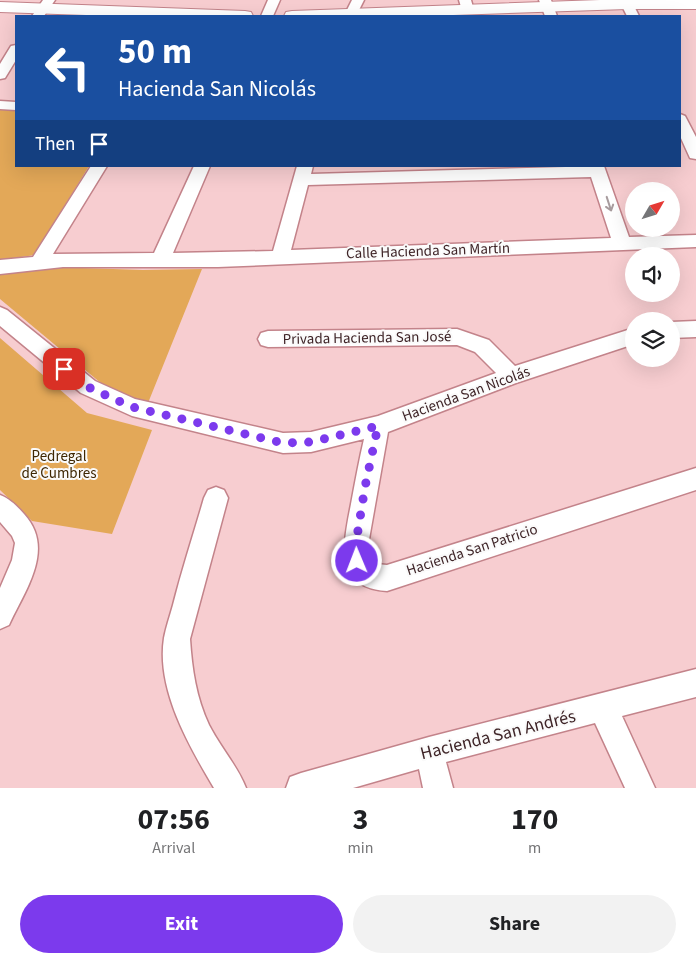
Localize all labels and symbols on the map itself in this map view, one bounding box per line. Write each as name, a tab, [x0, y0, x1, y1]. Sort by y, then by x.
north arrow	[625, 182, 680, 238]
one-way arrow	[605, 196, 614, 212]
street label: Calle Hacienda San Martín	[346, 238, 510, 264]
street label: Privada Hacienda San José	[282, 326, 452, 350]
pin	[43, 348, 85, 390]
street label: Hacienda San Nicolás	[399, 361, 533, 427]
park label: Pedregal de Cumbres	[22, 446, 96, 484]
street label: Hacienda San Patricio	[404, 519, 540, 581]
position arrow	[330, 534, 382, 586]
street label: Hacienda San Andrés	[418, 704, 578, 766]

